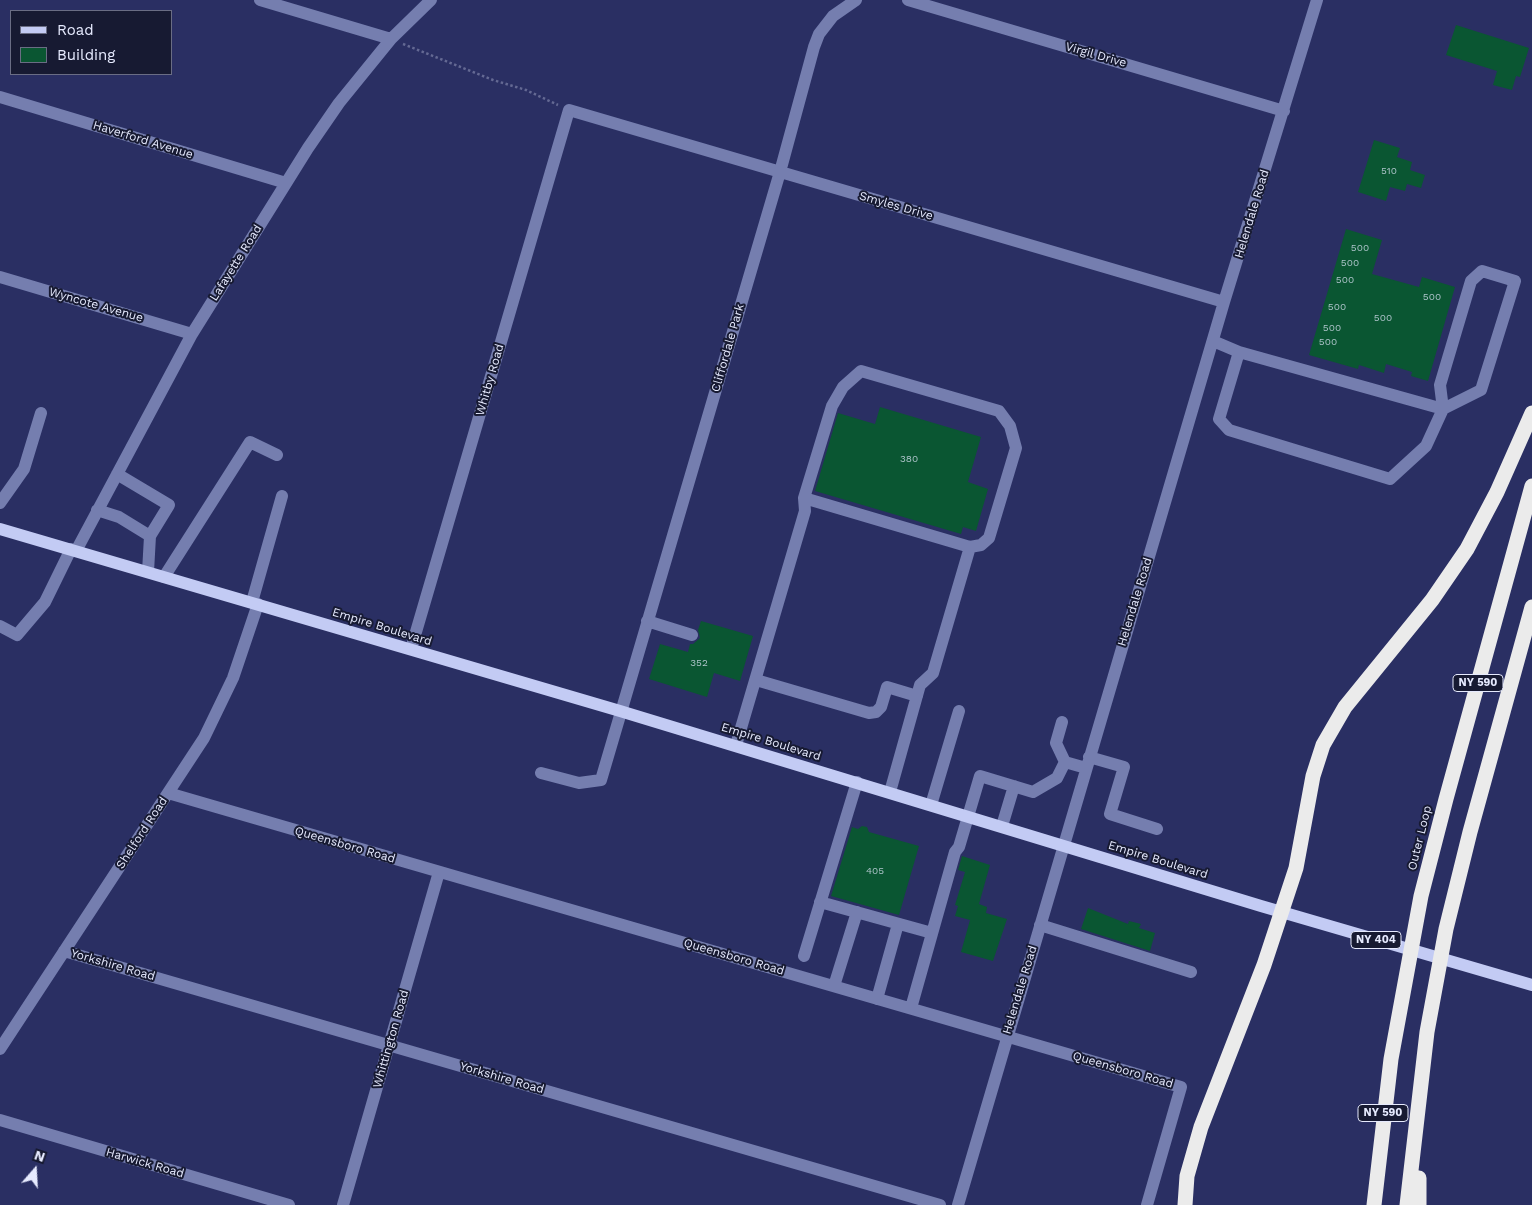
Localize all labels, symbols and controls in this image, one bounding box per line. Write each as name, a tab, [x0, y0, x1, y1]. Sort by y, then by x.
legend	[10, 10, 172, 75]
text: Road	[57, 21, 94, 39]
street label: Virgil Drive	[1064, 39, 1128, 71]
text: Building	[57, 46, 115, 64]
street label: Haverford Avenue	[91, 118, 195, 162]
house number: 510	[1381, 165, 1397, 177]
street label: Helendale Road	[1232, 168, 1272, 260]
street label: Smyles Drive	[858, 189, 934, 223]
street label: Lafayette Road	[207, 222, 265, 304]
house number: 500	[1351, 242, 1369, 254]
house number: 500	[1341, 257, 1359, 269]
house number: 500	[1336, 274, 1354, 286]
street label: Wyncote Avenue	[47, 285, 145, 325]
house number: 500	[1423, 291, 1441, 303]
house number: 500	[1328, 301, 1346, 313]
street label: Cliffordale Park	[709, 302, 747, 394]
house number: 500	[1374, 312, 1392, 324]
house number: 500	[1323, 322, 1341, 334]
house number: 500	[1319, 336, 1337, 348]
street label: Whitby Road	[473, 342, 507, 418]
house number: 380	[900, 453, 918, 465]
street label: Helendale Road	[1115, 556, 1155, 648]
street label: Empire Boulevard	[330, 605, 434, 649]
house number: 352	[690, 657, 708, 669]
road number: NY 590	[1453, 674, 1503, 691]
street label: Empire Boulevard	[719, 720, 823, 764]
street label: Shelford Road	[113, 794, 171, 872]
street label: Outer Loop	[1405, 804, 1435, 872]
street label: Queensboro Road	[293, 824, 397, 866]
street label: Empire Boulevard	[1106, 838, 1210, 882]
house number: 405	[866, 865, 884, 877]
road number: NY 404	[1351, 932, 1401, 948]
street label: Queensboro Road	[682, 936, 786, 978]
street label: Helendale Road	[1000, 944, 1040, 1036]
street label: Yorkshire Road	[69, 946, 157, 984]
street label: Whittington Road	[370, 988, 412, 1090]
street label: Queensboro Road	[1071, 1049, 1175, 1091]
street label: Yorkshire Road	[458, 1059, 546, 1097]
road number: NY 590	[1358, 1104, 1408, 1122]
north arrow	[10, 1145, 60, 1195]
street label: Harwick Road	[104, 1145, 186, 1181]
text: N	[32, 1147, 47, 1165]

